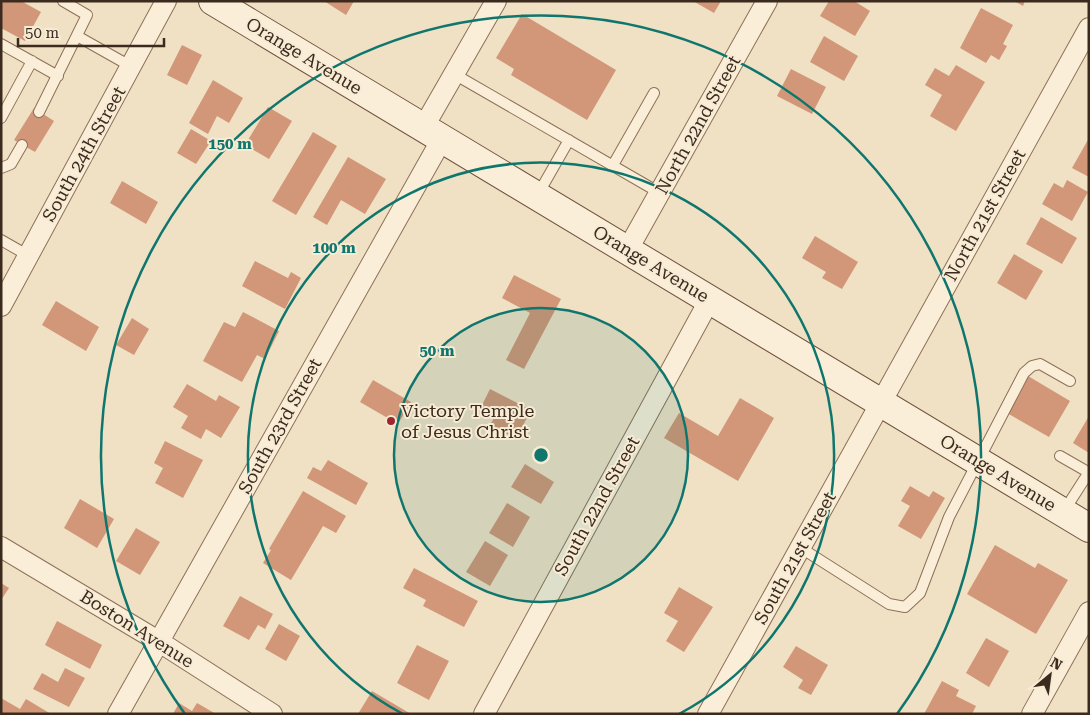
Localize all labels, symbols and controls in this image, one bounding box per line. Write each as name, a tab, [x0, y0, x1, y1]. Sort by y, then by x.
street label: Orange Avenue	[242, 13, 366, 99]
scale bar	[18, 15, 164, 47]
text: 50 m	[25, 24, 60, 42]
street label: North 22nd Street	[651, 51, 745, 198]
street label: South 24th Street	[38, 82, 130, 225]
text: 150 m	[208, 135, 252, 153]
street label: North 21st Street	[940, 145, 1030, 284]
street label: Orange Avenue	[589, 221, 713, 307]
text: 100 m	[312, 239, 356, 257]
text: 50 m	[419, 342, 455, 360]
street label: South 23rd Street	[234, 354, 326, 497]
place label: Victory Temple of Jesus Christ	[401, 400, 534, 442]
marker: Victory Temple of Jesus Christ	[385, 415, 397, 427]
street label: Orange Avenue	[936, 430, 1060, 516]
street label: South 22nd Street	[550, 432, 644, 579]
centre of rings	[532, 446, 550, 464]
street label: South 21st Street	[749, 488, 840, 628]
street label: Boston Avenue	[77, 585, 198, 672]
north arrow	[1025, 650, 1075, 700]
text: N	[1048, 654, 1065, 673]

